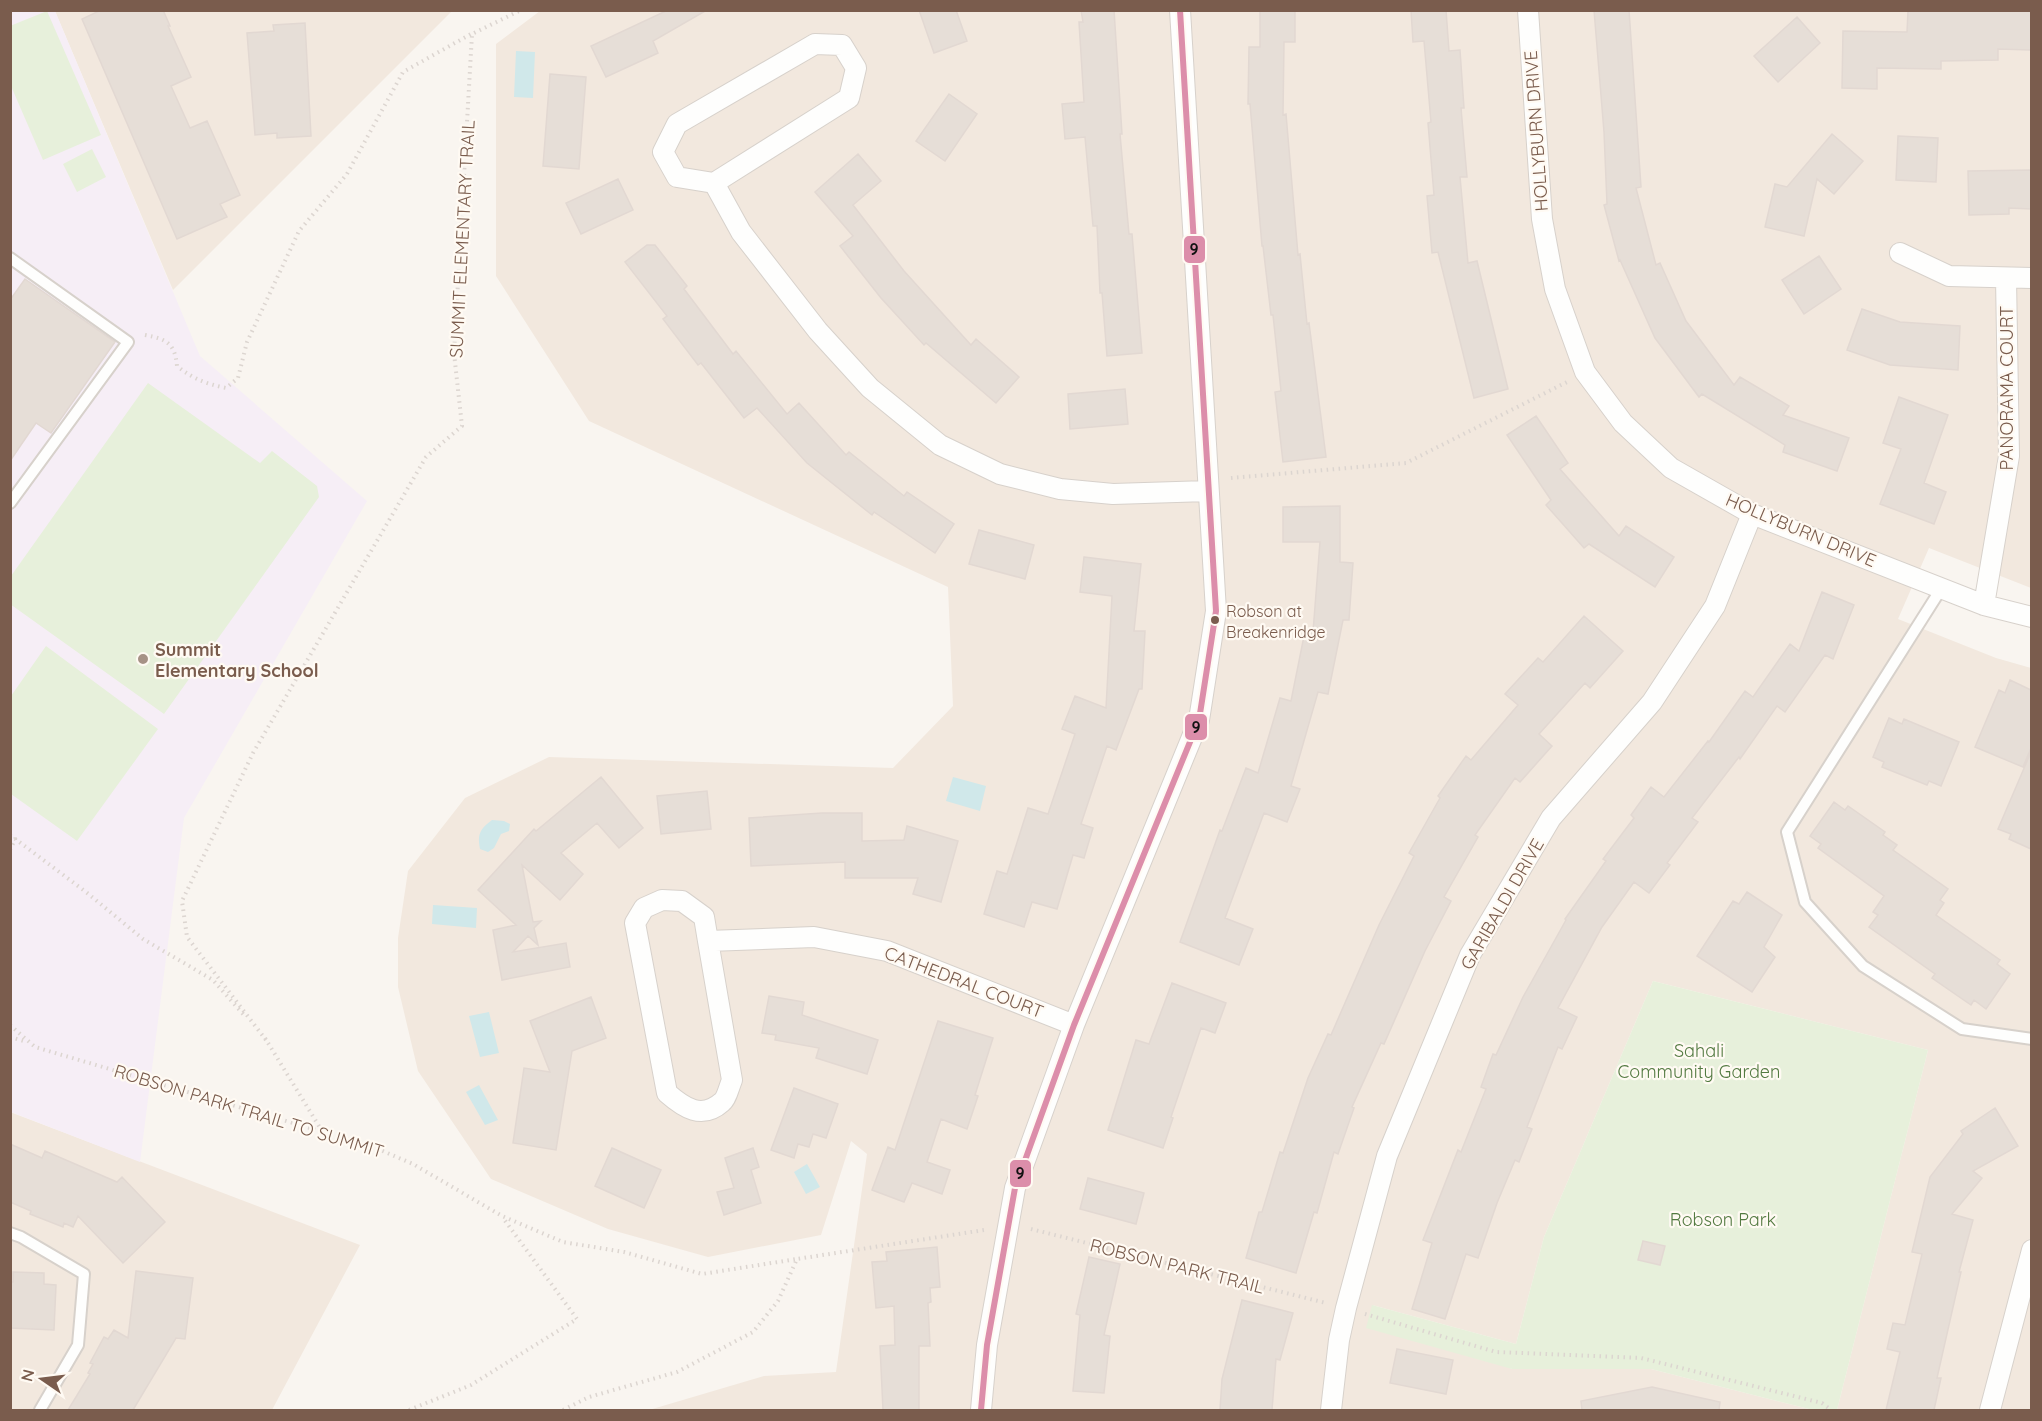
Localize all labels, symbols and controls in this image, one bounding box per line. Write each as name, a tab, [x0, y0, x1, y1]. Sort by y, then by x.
street label: HOLLYBURN DRIVE	[1519, 50, 1553, 212]
street label: SUMMIT ELEMENTARY TRAIL	[444, 119, 480, 359]
line badge: 9	[1183, 235, 1206, 264]
text: 9	[1189, 239, 1199, 259]
street label: PANORAMA COURT	[1995, 306, 2018, 470]
street label: HOLLYBURN DRIVE	[1722, 488, 1880, 572]
place label: Robson at Breakenridge	[1226, 601, 1326, 642]
marker: Robson at Breakenridge	[1209, 614, 1221, 626]
place label: Summit Elementary School	[155, 638, 319, 682]
marker: Summit Elementary School	[136, 652, 150, 666]
line badge: 9	[1184, 713, 1208, 741]
text: 9	[1191, 717, 1201, 737]
street label: GARIBALDI DRIVE	[1455, 834, 1549, 974]
street label: CATHEDRAL COURT	[881, 941, 1047, 1023]
park label: Sahali Community Garden	[1618, 1039, 1780, 1083]
street label: ROBSON PARK TRAIL TO SUMMIT	[111, 1059, 387, 1163]
line badge: 9	[1009, 1159, 1032, 1188]
text: 9	[1015, 1163, 1025, 1183]
park label: Robson Park	[1670, 1208, 1776, 1231]
street label: ROBSON PARK TRAIL	[1087, 1233, 1267, 1299]
north arrow	[12, 1349, 72, 1409]
text: N	[16, 1367, 39, 1383]

